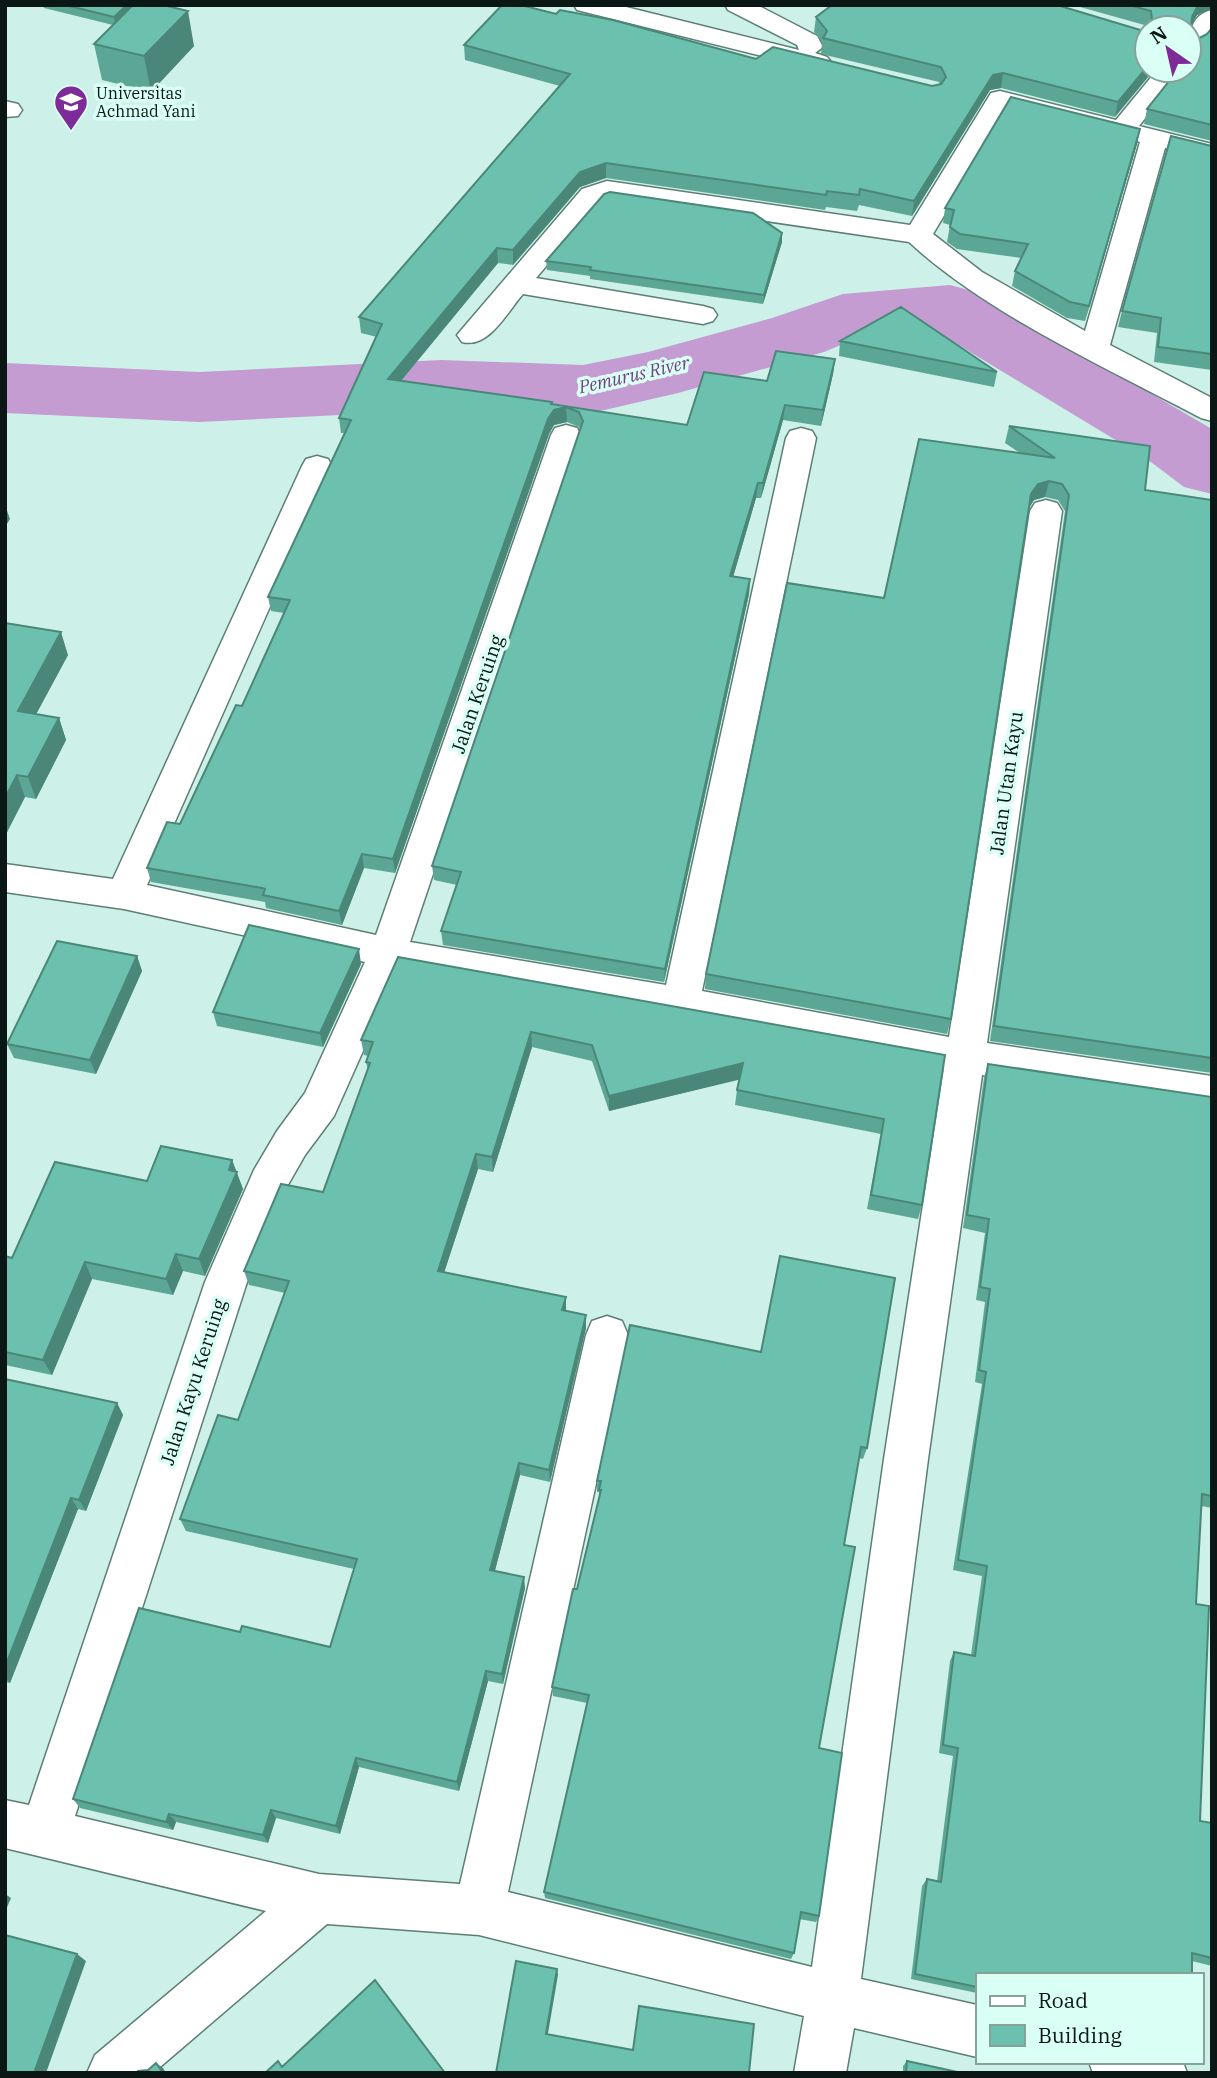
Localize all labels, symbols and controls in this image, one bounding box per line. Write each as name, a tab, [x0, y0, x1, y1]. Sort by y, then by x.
north arrow	[1133, 14, 1203, 84]
text: N	[1146, 21, 1171, 49]
school or university icon: Universitas Achmad Yani	[52, 83, 90, 132]
place label: Universitas Achmad Yani	[96, 83, 196, 121]
water label: Pemurus River	[575, 350, 693, 399]
street label: Jalan Keruing	[446, 631, 509, 756]
street label: Jalan Utan Kayu	[984, 710, 1028, 856]
street label: Jalan Kayu Keruing	[155, 1295, 231, 1468]
legend	[976, 1973, 1203, 2064]
text: Road	[1038, 1986, 1088, 2014]
text: Building	[1038, 2021, 1123, 2049]

